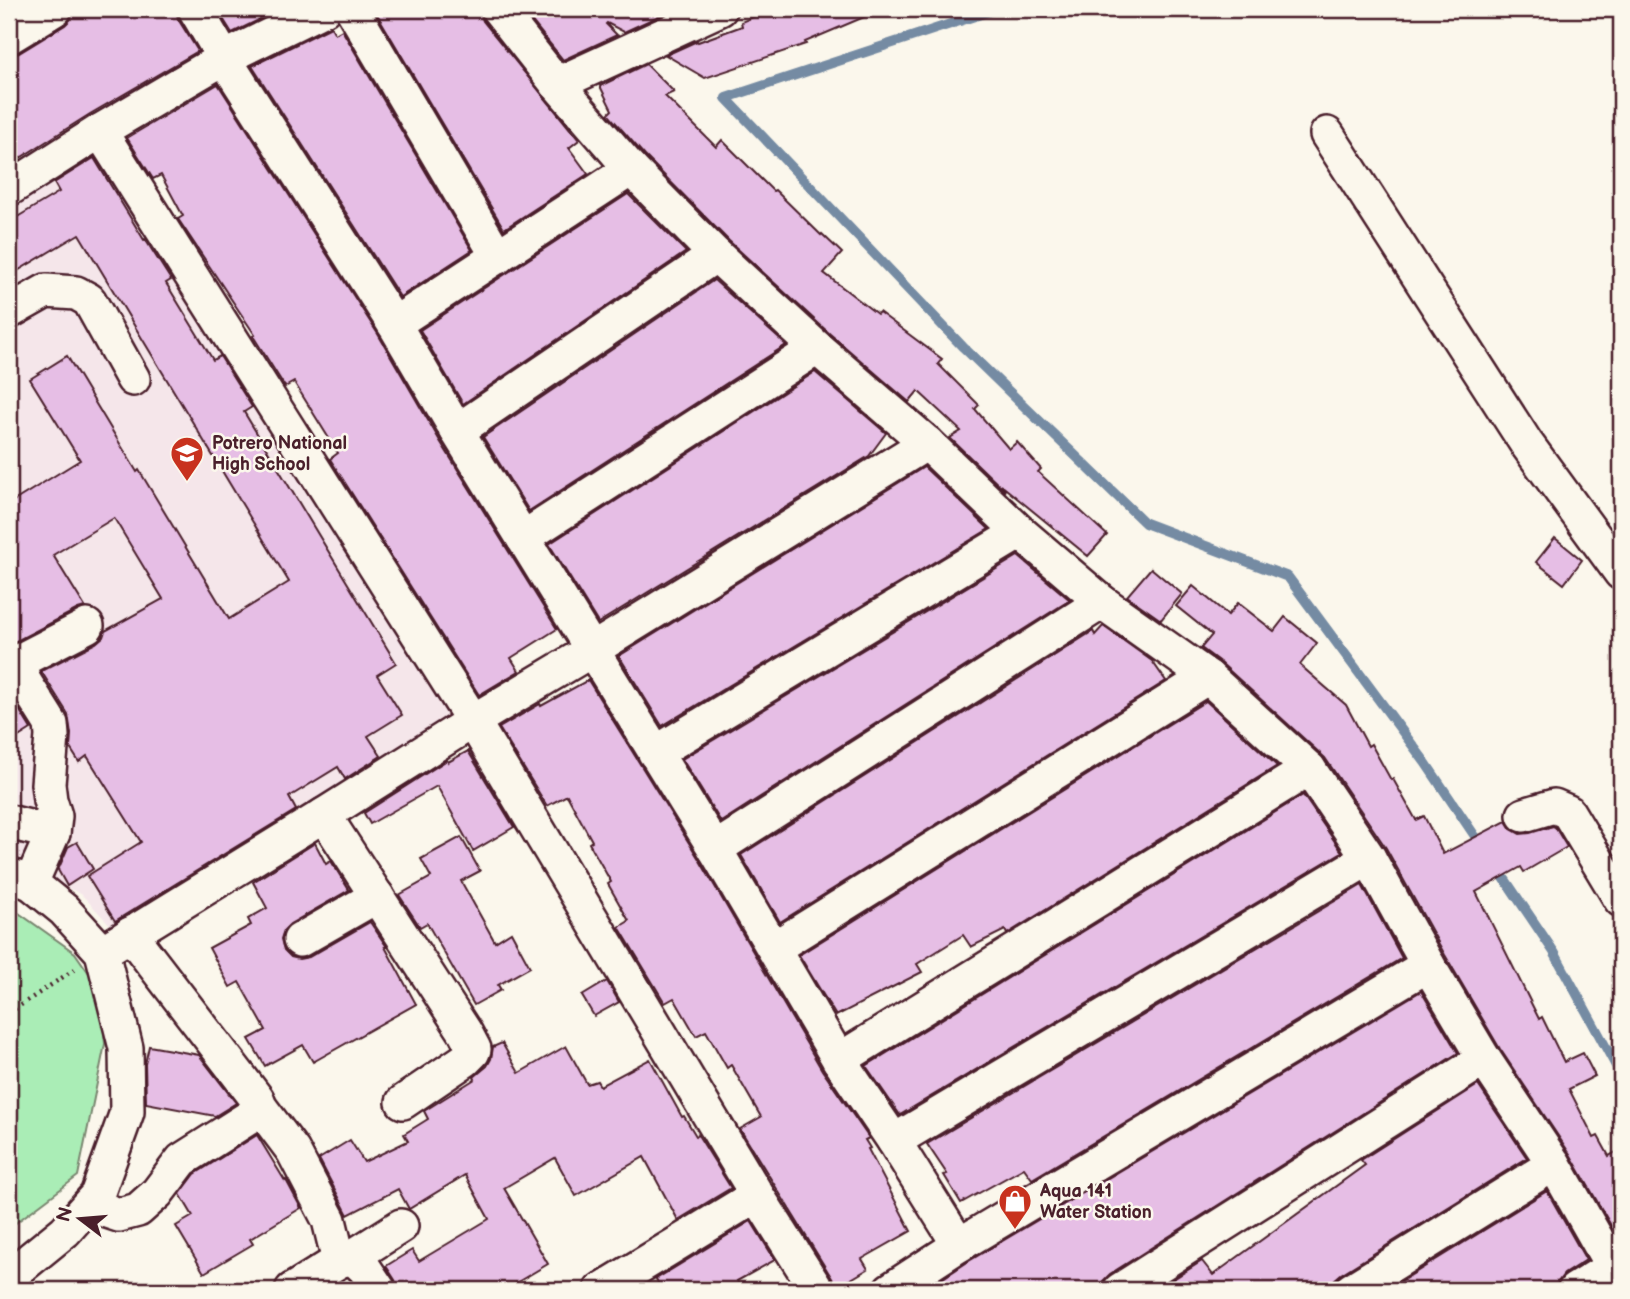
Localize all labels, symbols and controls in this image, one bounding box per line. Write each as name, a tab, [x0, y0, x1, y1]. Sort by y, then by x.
place label: Potrero National High School	[212, 433, 347, 475]
school or university icon: Potrero National High School	[168, 434, 206, 483]
place label: Aqua 141 Water Station	[1039, 1181, 1152, 1223]
shop icon: Aqua 141 Water Station	[996, 1182, 1034, 1231]
north arrow	[46, 1184, 116, 1254]
text: N	[52, 1205, 78, 1225]

